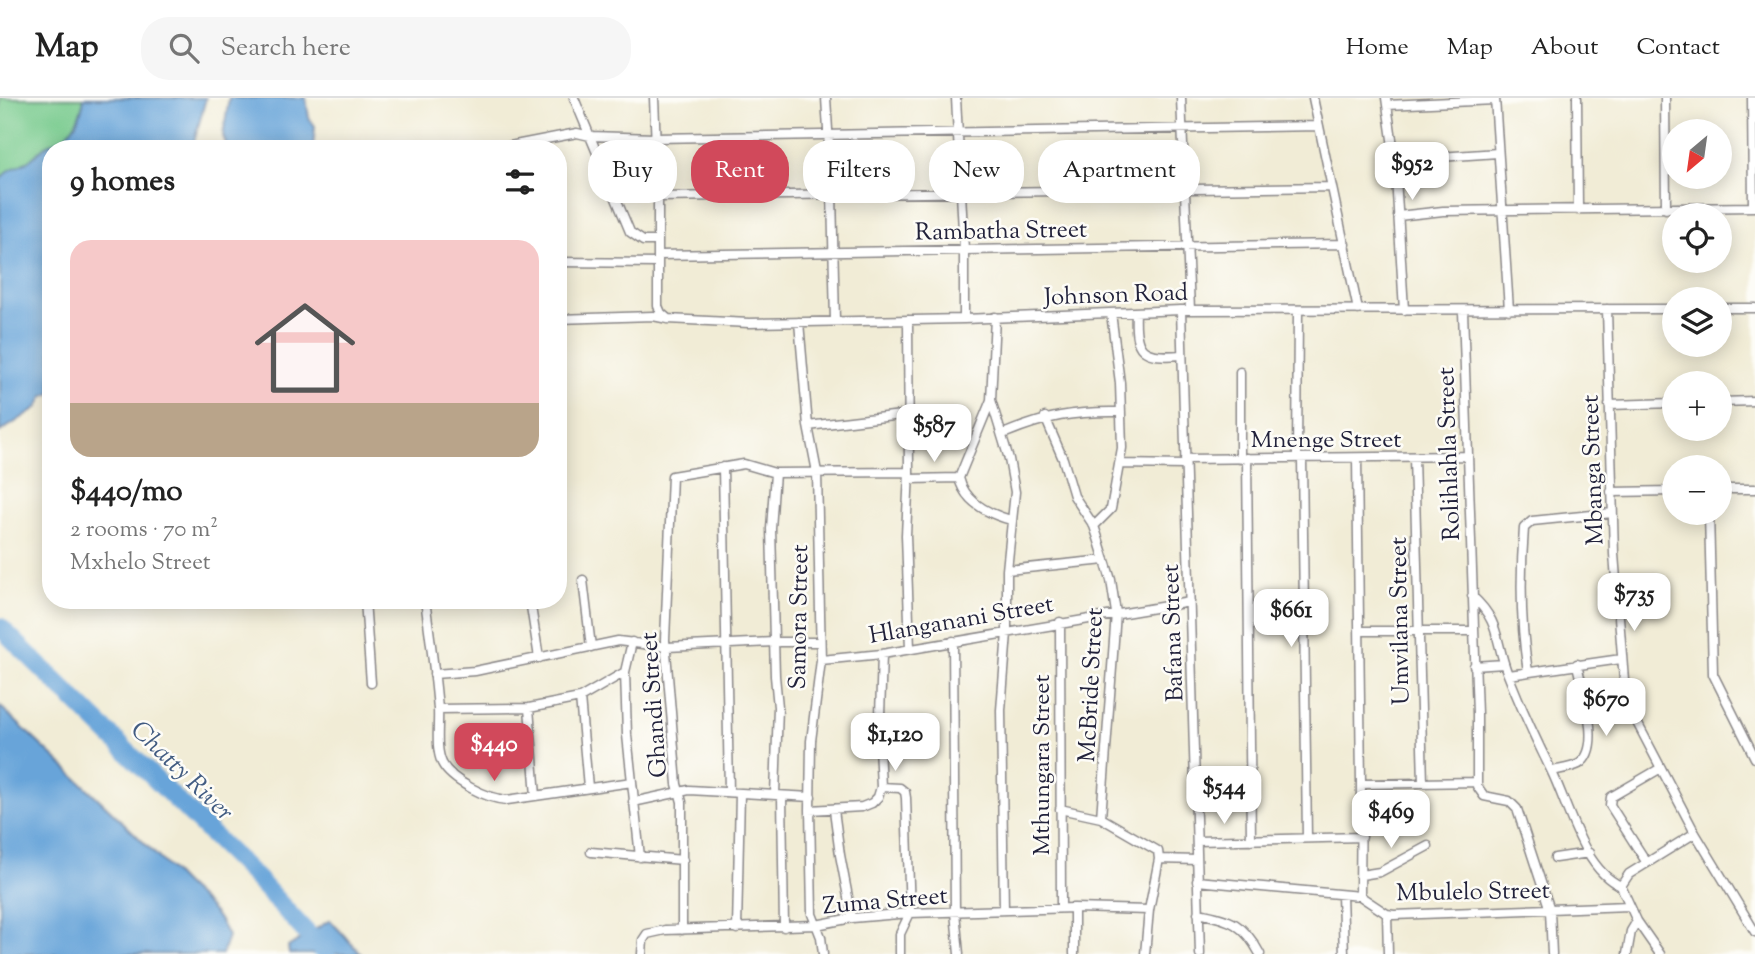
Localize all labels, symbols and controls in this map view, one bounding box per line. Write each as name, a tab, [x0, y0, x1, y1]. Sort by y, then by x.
search box	[141, 17, 631, 80]
text: Map	[35, 24, 99, 72]
icon: search	[165, 29, 203, 67]
text: Search here	[221, 30, 351, 67]
text: Home	[1346, 31, 1409, 65]
text: Map	[1447, 31, 1493, 65]
text: About	[1531, 31, 1598, 65]
text: Contact	[1636, 31, 1720, 65]
north arrow	[1662, 119, 1732, 189]
map controls	[1662, 119, 1732, 525]
chip: Buy	[588, 140, 677, 203]
chip: Rent	[691, 140, 789, 203]
chip: Filters	[803, 140, 915, 203]
chip: New	[929, 140, 1024, 203]
chip: Apartment	[1038, 140, 1200, 203]
pin: $952	[1371, 142, 1453, 202]
text: $952	[1391, 148, 1433, 181]
text: 9 homes	[70, 161, 175, 204]
icon: filters	[501, 163, 539, 201]
button: locate	[1662, 203, 1732, 273]
street label: Rambatha Street	[915, 213, 1087, 251]
street label: Johnson Road	[1041, 276, 1189, 316]
icon: home	[242, 285, 368, 411]
button: layers	[1662, 287, 1732, 357]
street label: Rolihlahla Street	[1430, 366, 1470, 541]
button: +	[1662, 371, 1732, 441]
street label: Mbanga Street	[1574, 394, 1614, 546]
pin: $587	[893, 404, 975, 464]
text: $587	[912, 410, 956, 443]
street label: Mnenge Street	[1251, 424, 1401, 458]
button: −	[1662, 455, 1732, 525]
text: $440/mo	[70, 471, 183, 514]
text: 2 rooms · 70 m²	[70, 514, 218, 547]
street label: Umvilana Street	[1383, 537, 1419, 705]
street label: Samora Street	[782, 544, 818, 690]
text: Mxhelo Street	[70, 547, 211, 580]
street label: Bafana Street	[1155, 563, 1193, 702]
pin: $735	[1593, 574, 1675, 633]
text: $735	[1614, 579, 1654, 612]
street label: Hlanganani Street	[866, 588, 1056, 654]
pin: $661	[1250, 589, 1332, 649]
text: $661	[1270, 595, 1312, 628]
street label: McBride Street	[1071, 607, 1113, 763]
street label: Ghandi Street	[633, 631, 677, 779]
street label: Mthungara Street	[1026, 674, 1060, 856]
pin: $670	[1565, 678, 1647, 738]
text: $670	[1583, 684, 1629, 717]
water label: Chatty River	[121, 713, 241, 831]
pin: $1,120	[838, 714, 952, 773]
text: $1,120	[867, 719, 923, 752]
pin: $440	[453, 724, 535, 783]
text: $440	[470, 729, 518, 762]
pin: $544	[1183, 766, 1265, 826]
text: $544	[1202, 772, 1246, 805]
pin: $469	[1350, 790, 1432, 850]
text: $469	[1368, 796, 1414, 829]
street label: Mbulelo Street	[1396, 875, 1550, 911]
street label: Zuma Street	[821, 880, 949, 924]

